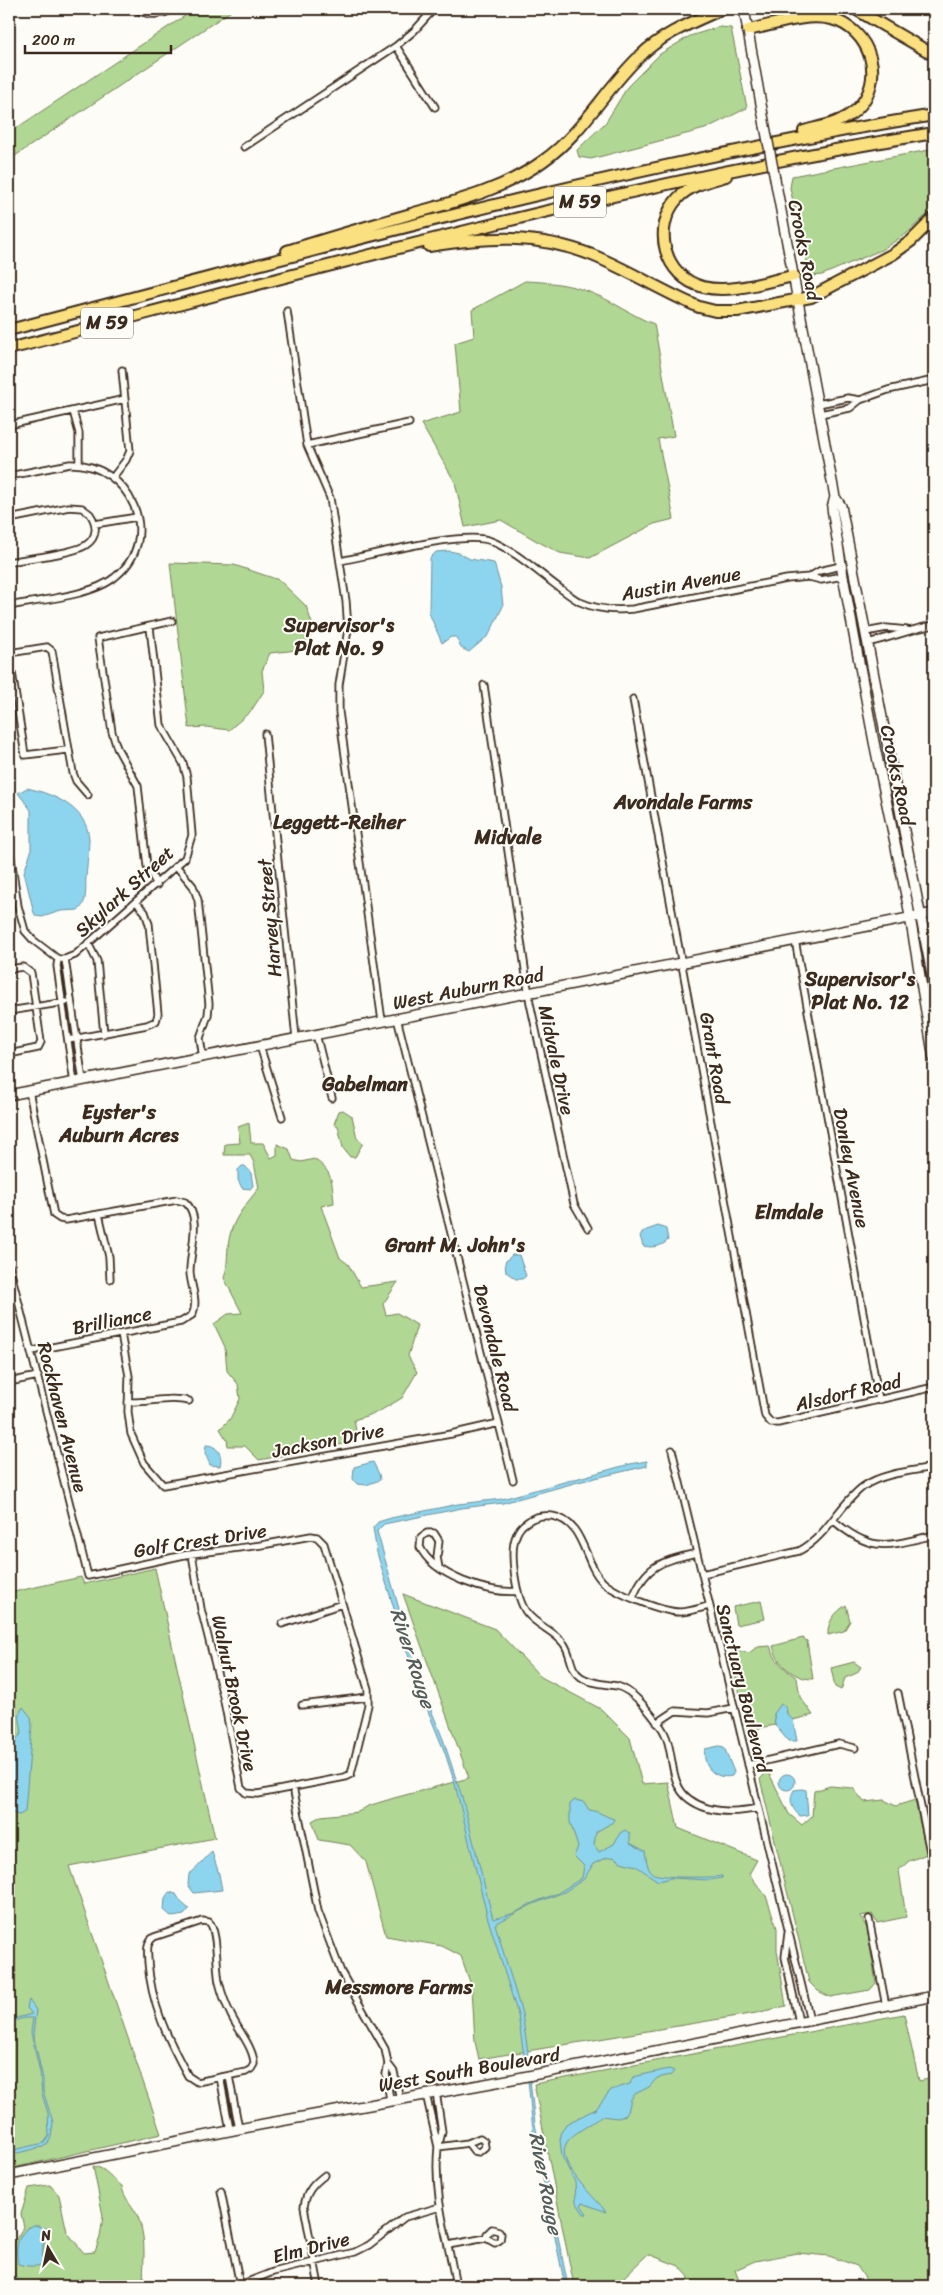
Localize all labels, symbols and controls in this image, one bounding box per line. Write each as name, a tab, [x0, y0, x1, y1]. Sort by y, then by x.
scale bar	[25, 22, 171, 54]
text: 200 m	[32, 27, 76, 53]
road number: M 59	[554, 186, 606, 218]
street label: Crooks Road	[779, 197, 831, 305]
road number: M 59	[81, 307, 133, 338]
street label: Austin Avenue	[618, 557, 744, 610]
district label: Supervisor's Plat No. 9	[283, 608, 395, 666]
street label: Crooks Road	[871, 722, 925, 830]
district label: Avondale Farms	[613, 785, 753, 820]
district label: Leggett-Reiher	[273, 805, 407, 840]
district label: Midvale	[473, 820, 542, 855]
street label: Skylark Street	[67, 837, 182, 945]
street label: Harvey Street	[248, 856, 291, 978]
street label: West Auburn Road	[390, 957, 548, 1019]
district label: Supervisor's Plat No. 12	[804, 962, 916, 1020]
street label: Midvale Drive	[529, 1002, 584, 1118]
street label: Grant Road	[690, 1010, 739, 1109]
district label: Gabelman	[321, 1067, 408, 1102]
district label: Eyster's Auburn Acres	[58, 1095, 180, 1153]
street label: Donley Avenue	[824, 1105, 879, 1231]
district label: Elmdale	[755, 1195, 824, 1230]
district label: Grant M. John's	[384, 1228, 526, 1263]
street label: Devondale Road	[464, 1281, 528, 1416]
street label: Brilliance	[70, 1297, 155, 1344]
street label: Rockhaven Avenue	[28, 1338, 97, 1496]
street label: Alsdorf Road	[791, 1364, 906, 1421]
street label: Jackson Drive	[268, 1413, 387, 1468]
street label: Golf Crest Drive	[131, 1514, 269, 1567]
street label: Sanctuary Boulevard	[706, 1600, 781, 1778]
water label: River Rouge	[380, 1603, 446, 1715]
street label: Walnut Brook Drive	[202, 1612, 267, 1774]
district label: Messmore Farms	[324, 1970, 473, 2005]
street label: West South Boulevard	[376, 2037, 563, 2102]
water label: River Rouge	[518, 2129, 573, 2239]
north arrow	[22, 2222, 72, 2272]
street label: Elm Drive	[269, 2222, 353, 2273]
text: N	[38, 2223, 53, 2249]

